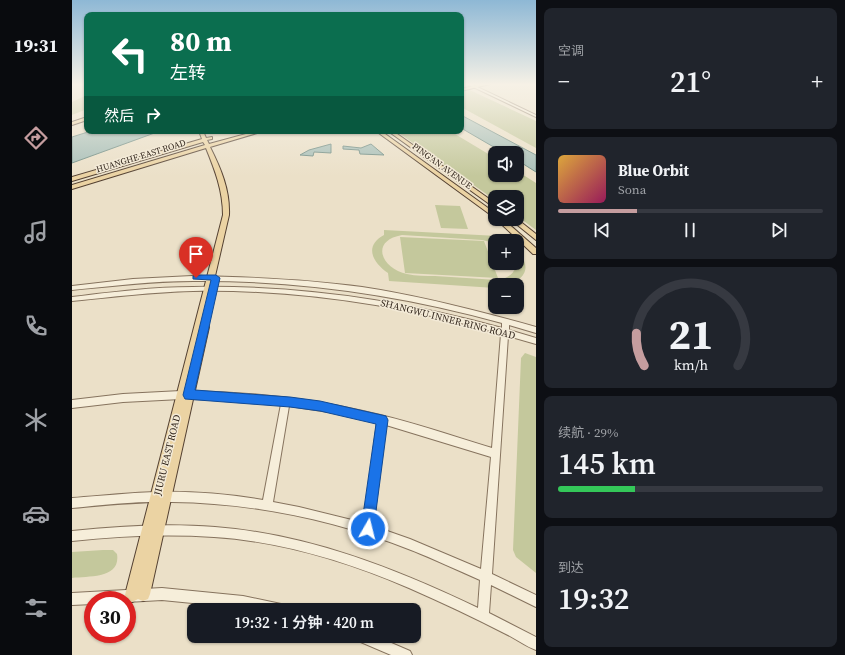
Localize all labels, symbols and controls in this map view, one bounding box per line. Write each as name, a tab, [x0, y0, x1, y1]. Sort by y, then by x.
text: 80 m	[170, 22, 232, 60]
icon: left	[104, 28, 156, 80]
text: 19:31	[14, 33, 58, 58]
text: 空调	[558, 42, 584, 59]
text: 左转	[170, 60, 206, 85]
text: 21°	[670, 61, 711, 102]
text: −	[558, 66, 570, 96]
text: +	[811, 66, 823, 96]
icon: right	[142, 104, 164, 126]
text: 然后	[104, 105, 134, 126]
icon: directions	[22, 124, 50, 152]
street label: HUANGHE EAST ROAD	[95, 137, 187, 175]
street label: PING'AN AVENUE	[410, 140, 475, 192]
map controls	[488, 146, 524, 314]
button: sound	[488, 146, 524, 182]
text: Blue Orbit	[618, 160, 689, 181]
text: Sona	[618, 181, 646, 198]
button: layers	[488, 190, 524, 226]
icon: music	[22, 218, 50, 246]
icon: previous	[591, 219, 613, 241]
icon: pause	[679, 219, 701, 241]
icon: next	[768, 219, 790, 241]
button: +	[488, 234, 524, 270]
pin	[179, 237, 213, 278]
icon: arrive	[185, 243, 207, 265]
button: −	[488, 278, 524, 314]
street label: SHANGWU INNER RING ROAD	[379, 296, 517, 342]
text: 21	[668, 305, 713, 362]
icon: phone	[22, 312, 50, 340]
text: km/h	[674, 354, 708, 374]
icon: climate	[22, 406, 50, 434]
street label: JIURU EAST ROAD	[150, 413, 183, 498]
text: 续航 · 29%	[558, 424, 618, 441]
text: 145 km	[558, 443, 656, 484]
icon: car	[22, 500, 50, 528]
position arrow	[347, 508, 389, 550]
text: 到达	[558, 559, 584, 576]
text: 19:32	[558, 578, 629, 619]
speed limit sign: 30	[84, 591, 136, 643]
icon: filters	[22, 594, 50, 622]
text: 19:32 · 1 分钟 · 420 m	[234, 612, 374, 633]

